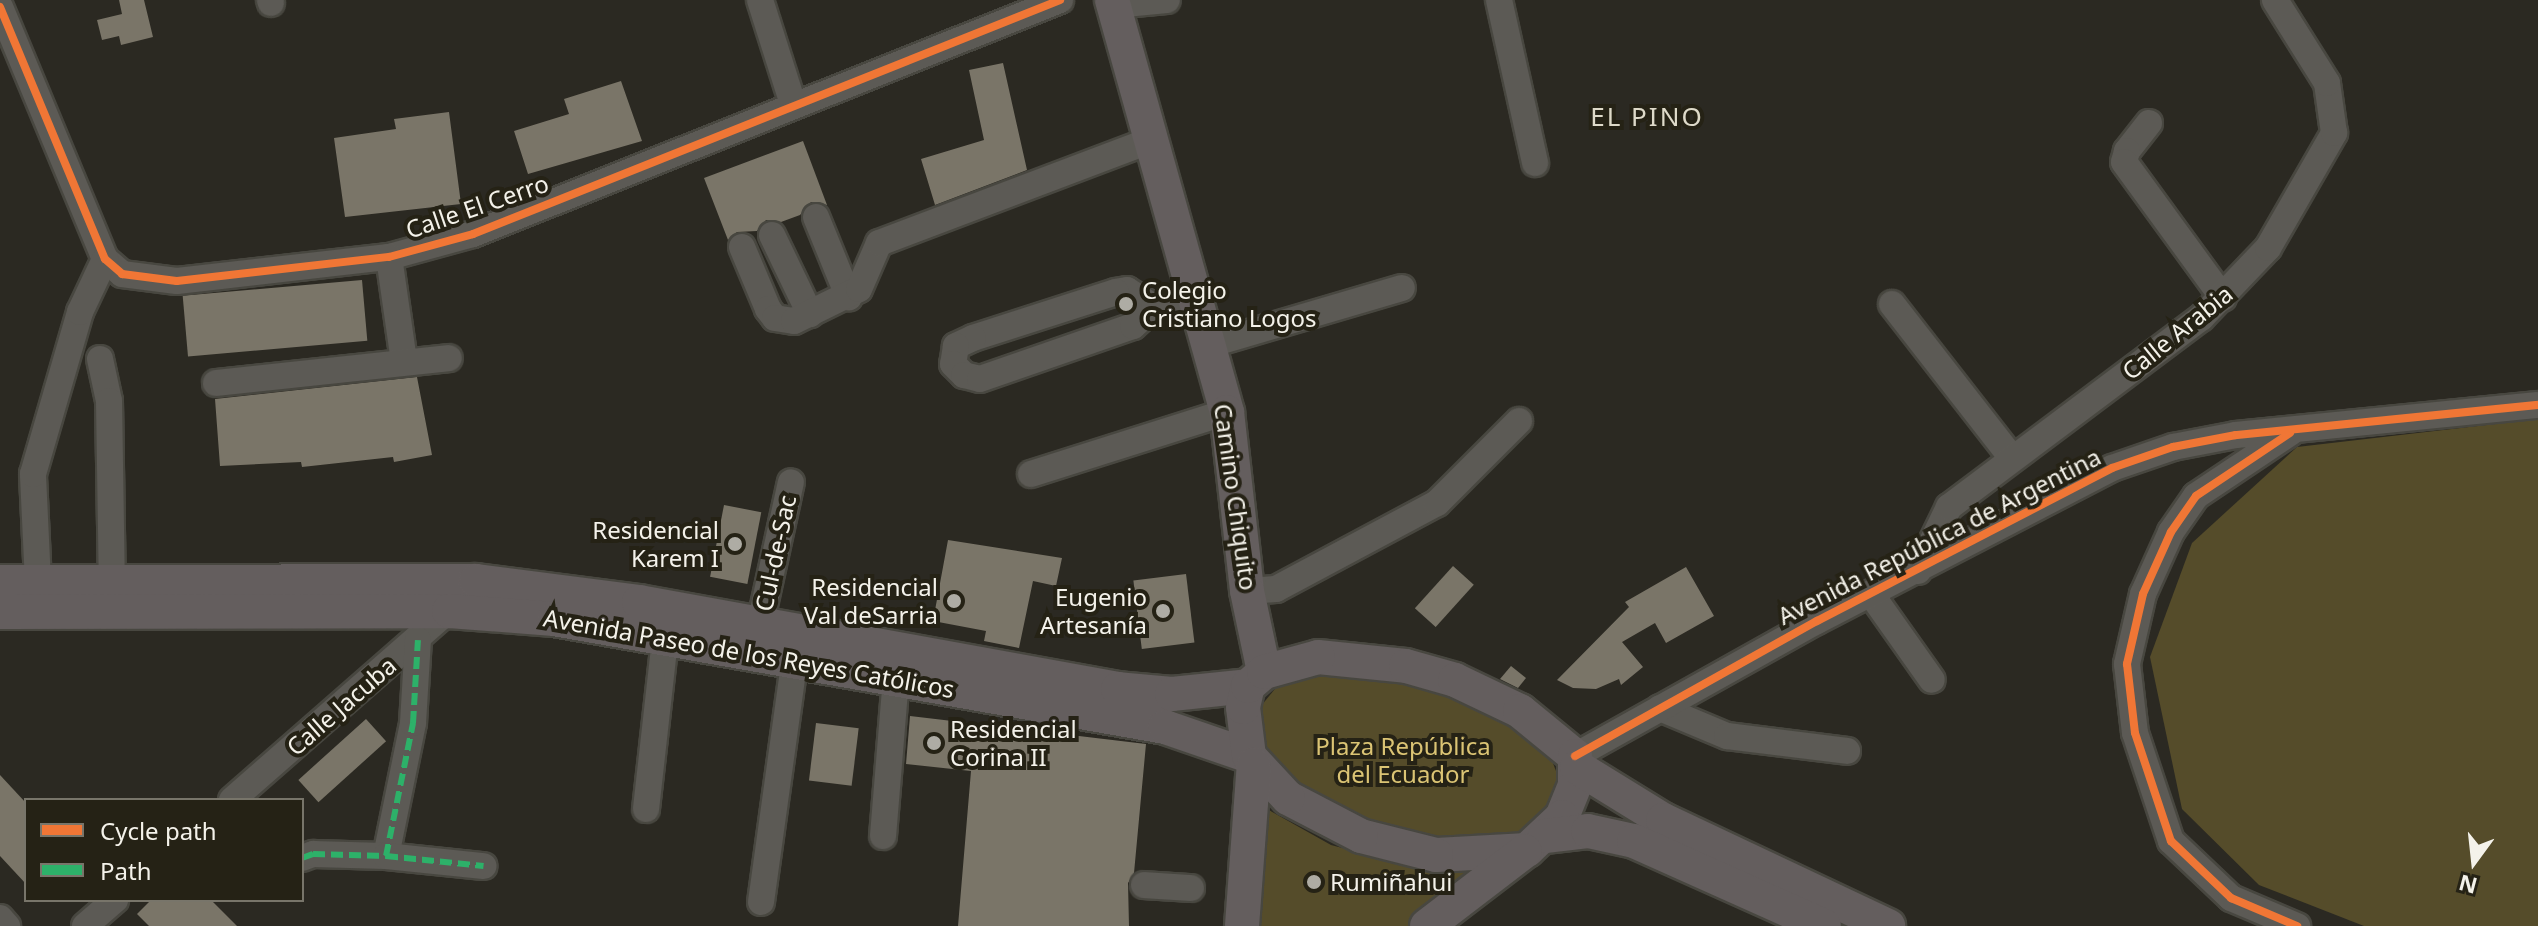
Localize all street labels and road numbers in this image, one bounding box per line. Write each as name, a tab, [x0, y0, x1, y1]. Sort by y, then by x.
street label: Calle El Cerro	[402, 168, 552, 244]
street label: Calle Arabia	[2116, 279, 2238, 385]
street label: Camino Chiquito	[1209, 402, 1263, 592]
street label: Avenida República de Argentina	[1773, 442, 2105, 630]
street label: Cul-de-Sac	[749, 492, 801, 614]
street label: Avenida Paseo de los Reyes Católicos	[541, 603, 957, 703]
street label: Calle Jacuba	[280, 651, 402, 761]

